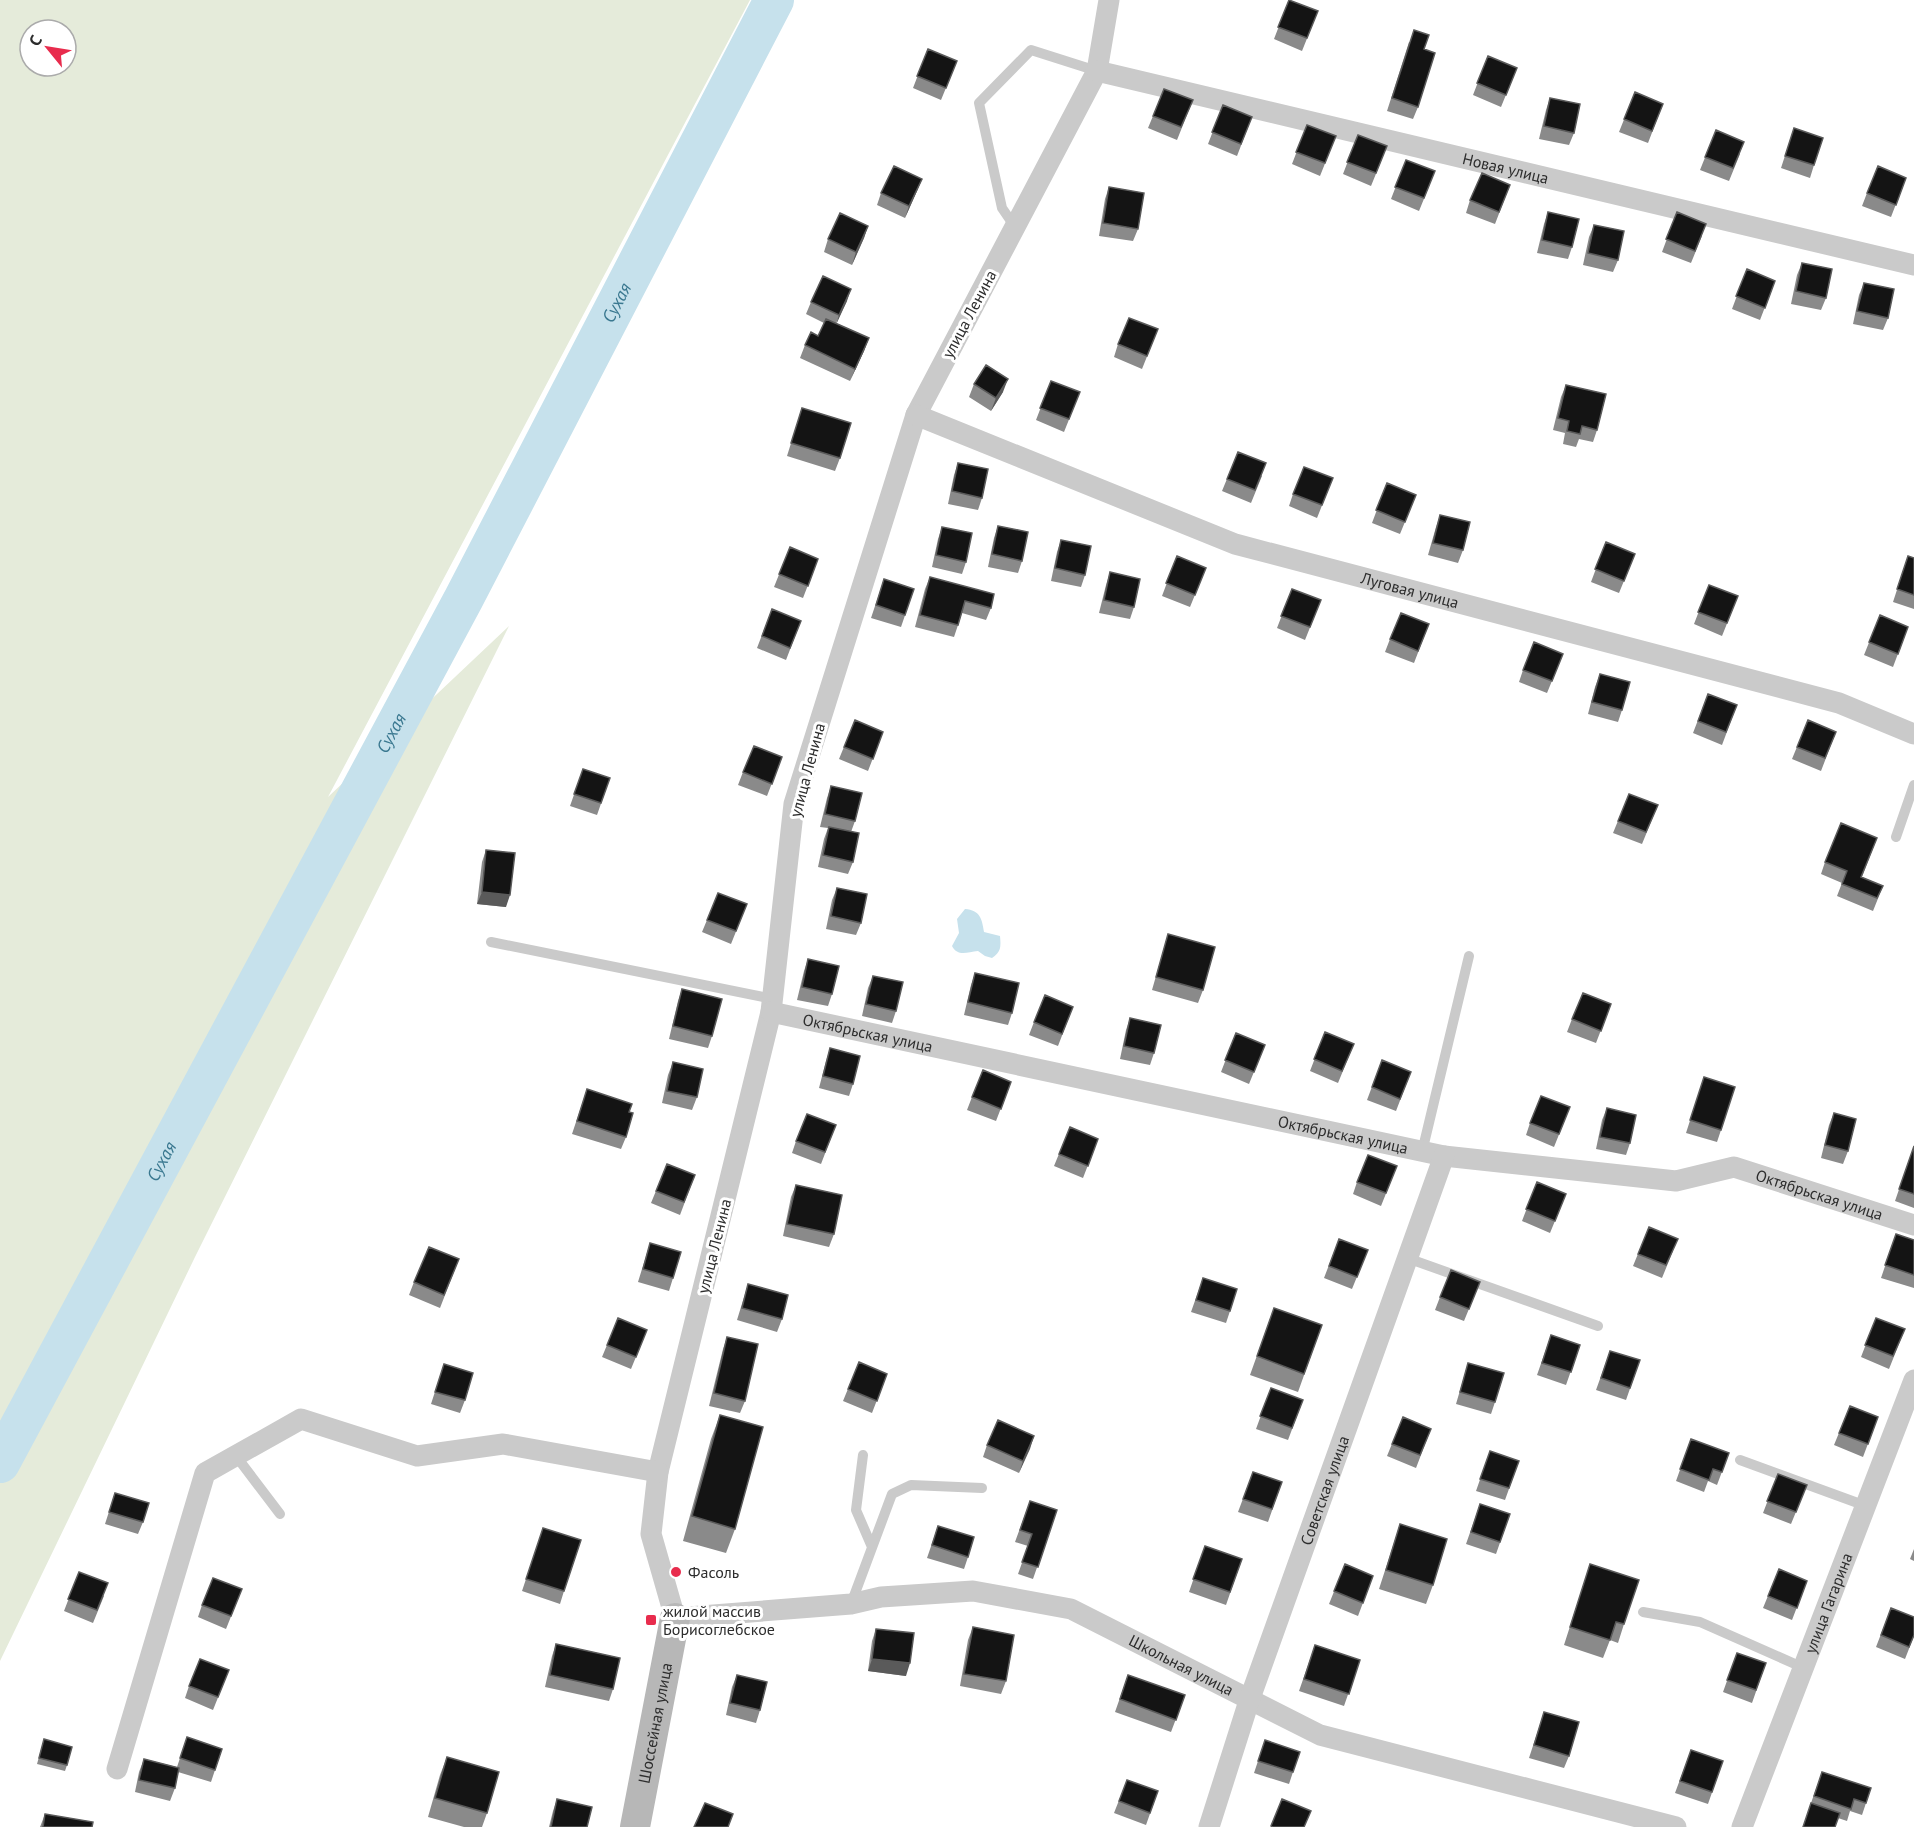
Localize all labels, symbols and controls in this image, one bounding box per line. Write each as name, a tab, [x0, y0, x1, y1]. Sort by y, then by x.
north arrow	[18, 18, 78, 78]
text: С	[24, 32, 46, 49]
street label: Новая улица	[1461, 148, 1551, 188]
street label: улица Ленина	[937, 267, 1001, 361]
water label: Сухая	[597, 278, 637, 327]
street label: Луговая улица	[1358, 567, 1461, 612]
water label: Сухая	[371, 709, 411, 757]
street label: улица Ленина	[785, 721, 829, 819]
street label: Октябрьская улица	[801, 1009, 935, 1056]
street label: Октябрьская улица	[1276, 1111, 1410, 1158]
water label: Сухая	[141, 1137, 182, 1185]
street label: Октябрьская улица	[1753, 1165, 1886, 1224]
street label: улица Ленина	[693, 1197, 735, 1295]
street label: Советская улица	[1296, 1433, 1353, 1548]
street label: улица Гагарина	[1800, 1550, 1857, 1656]
place label: Фасоль	[688, 1562, 739, 1582]
marker: Фасоль	[669, 1565, 683, 1579]
place label: жилой массив Борисоглебское	[663, 1601, 775, 1639]
marker: жилой массив Борисоглебское	[644, 1613, 658, 1627]
street label: Школьная улица	[1126, 1630, 1237, 1700]
street label: Шоссейная улица	[634, 1661, 676, 1785]

